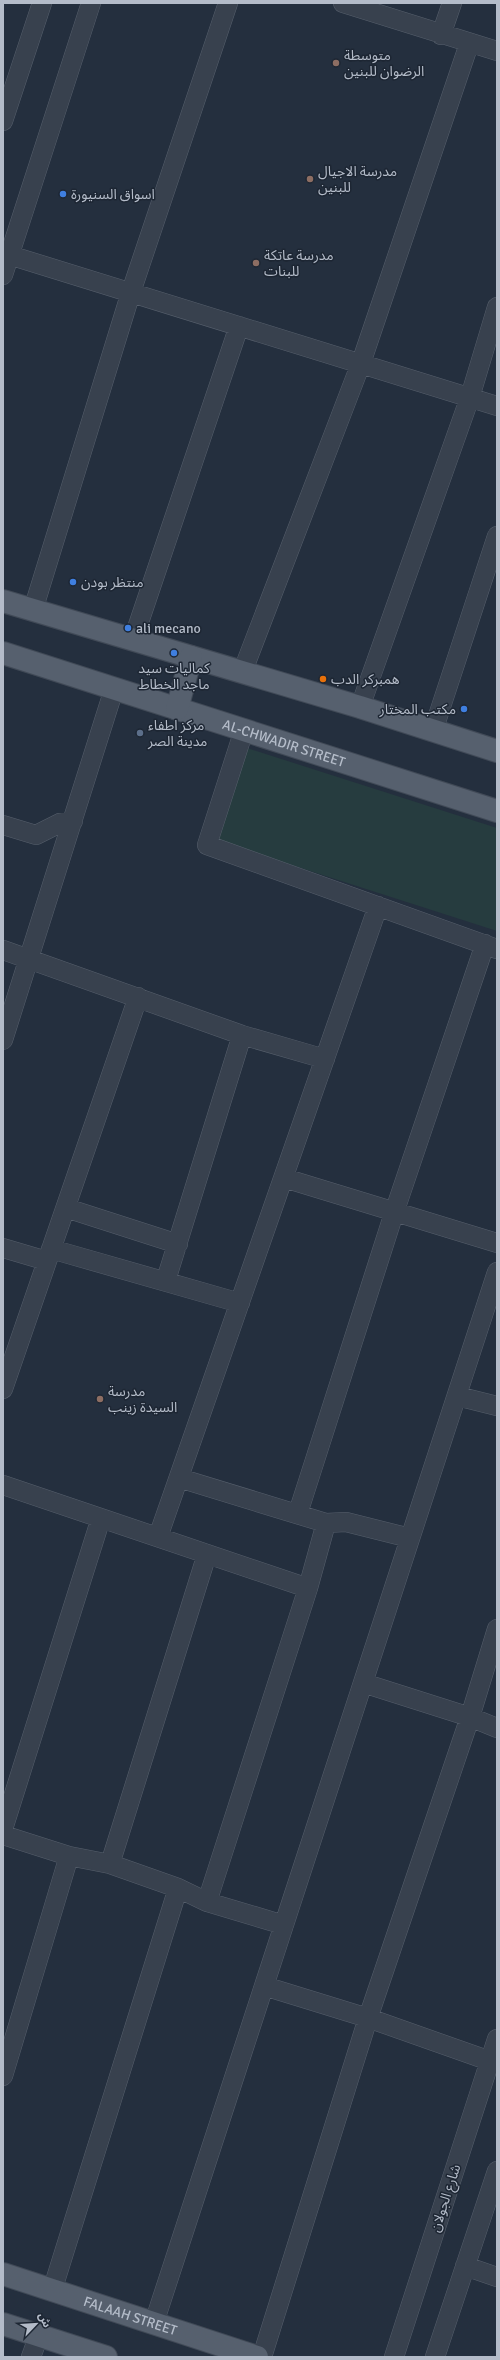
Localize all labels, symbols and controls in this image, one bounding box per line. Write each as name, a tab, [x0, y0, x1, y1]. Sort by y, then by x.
place label: متوسطة الرضوان للبنين	[344, 47, 424, 80]
marker: متوسطة الرضوان للبنين	[331, 58, 341, 68]
place label: مدرسة الاجيال للبنين	[318, 163, 397, 196]
marker: مدرسة الاجيال للبنين	[305, 174, 315, 184]
place label: اسواق السنيورة	[71, 186, 155, 203]
marker: اسواق السنيورة	[58, 189, 68, 199]
place label: مدرسة عاتكة للبنات	[264, 247, 334, 280]
marker: مدرسة عاتكة للبنات	[251, 258, 261, 268]
place label: منتظر بودن	[81, 574, 144, 591]
marker: منتظر بودن	[68, 577, 78, 587]
place label: ali mecano	[136, 620, 201, 637]
marker: ali mecano	[123, 623, 133, 633]
marker: كماليات سيد ماجد الخطاط	[169, 648, 179, 658]
place label: كماليات سيد ماجد الخطاط	[138, 660, 210, 693]
place label: همبركر الدب	[331, 671, 400, 688]
marker: همبركر الدب	[318, 674, 328, 684]
place label: مكتب المختار	[379, 701, 456, 718]
marker: مكتب المختار	[459, 704, 469, 714]
street label: AL-CHWADIR STREET	[220, 716, 347, 771]
place label: مركز اطفاء مدينة الصر	[147, 717, 207, 750]
marker: مركز اطفاء مدينة الصر	[135, 728, 145, 738]
place label: مدرسة السيدة زينب	[108, 1383, 177, 1416]
marker: مدرسة السيدة زينب	[95, 1394, 105, 1404]
street label: شارع الجولان	[426, 2162, 466, 2235]
street label: FALAAH STREET	[81, 2293, 179, 2339]
north arrow	[16, 2304, 56, 2344]
text: ش	[36, 2310, 54, 2330]

